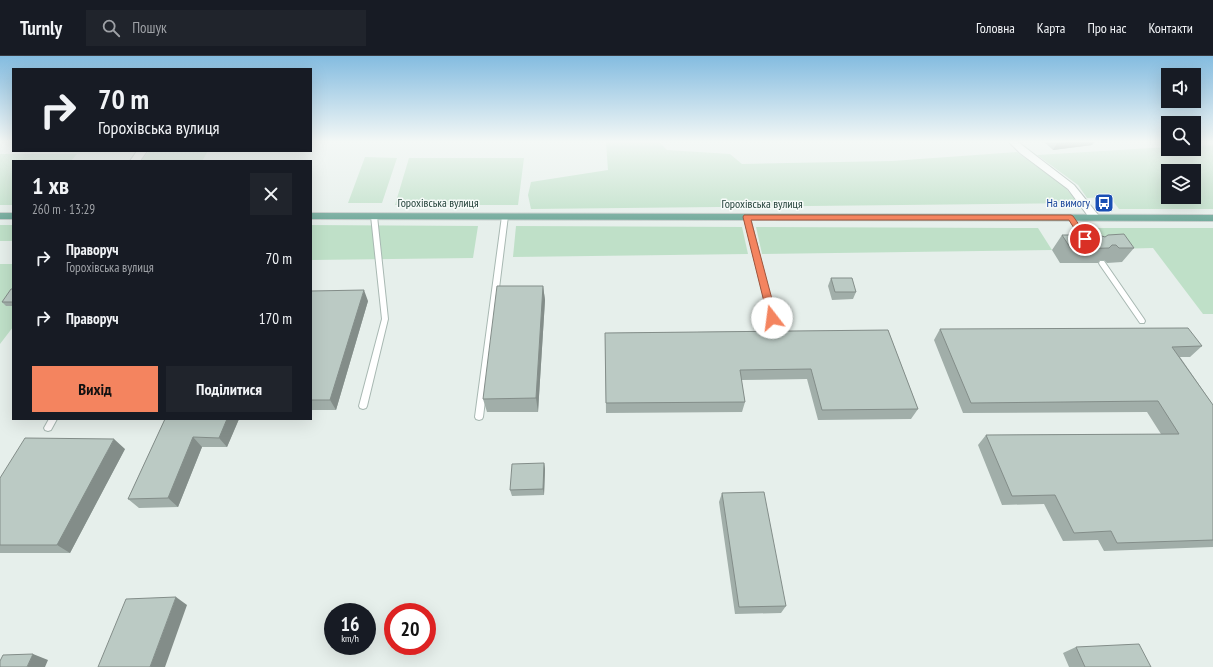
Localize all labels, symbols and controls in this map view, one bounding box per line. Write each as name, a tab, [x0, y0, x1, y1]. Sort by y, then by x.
search box	[86, 10, 366, 46]
text: Turnly	[20, 16, 62, 40]
icon: search	[100, 17, 122, 39]
text: Пошук	[132, 18, 167, 37]
text: Головна	[976, 19, 1015, 37]
text: Карта	[1037, 19, 1065, 37]
text: Про нас	[1087, 19, 1127, 37]
text: Контакти	[1149, 19, 1193, 37]
map controls	[1161, 68, 1201, 204]
button: sound	[1161, 68, 1201, 108]
text: 70 m	[98, 80, 149, 117]
icon: right	[32, 84, 84, 136]
text: Горохівська вулиця	[98, 116, 220, 139]
button: search	[1161, 116, 1201, 156]
button: layers	[1161, 164, 1201, 204]
text: 1 хв	[32, 170, 69, 201]
button: close	[250, 173, 292, 215]
bus stop icon: На вимогу	[1093, 192, 1115, 214]
street label: Горохівська вулиця	[397, 195, 479, 210]
place label: На вимогу	[1047, 195, 1090, 210]
street label: Горохівська вулиця	[721, 196, 803, 211]
text: 260 m · 13:29	[32, 201, 95, 218]
pin	[1068, 222, 1102, 256]
icon: arrive	[1074, 228, 1096, 250]
text: Праворуч	[66, 240, 119, 259]
icon: right	[32, 247, 54, 269]
text: 70 m	[266, 249, 292, 268]
text: Горохівська вулиця	[66, 259, 154, 276]
position arrow	[751, 297, 793, 339]
icon: right	[32, 307, 54, 329]
text: Праворуч	[66, 309, 119, 328]
text: 170 m	[259, 309, 292, 328]
button: Вихід	[32, 366, 158, 412]
button: Поділитися	[166, 366, 292, 412]
speed limit sign: 20	[384, 603, 436, 655]
text: 16	[340, 611, 360, 637]
text: km/h	[341, 632, 359, 645]

